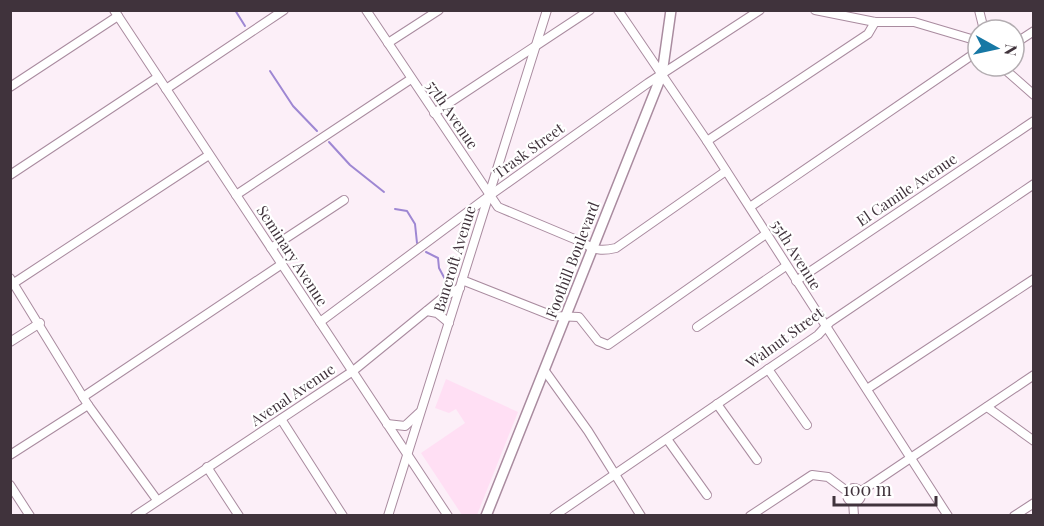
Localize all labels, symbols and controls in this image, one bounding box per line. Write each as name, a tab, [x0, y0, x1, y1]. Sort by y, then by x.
north arrow	[966, 18, 1026, 78]
text: N	[1000, 43, 1023, 58]
street label: 57th Avenue	[422, 76, 483, 153]
street label: Trask Street	[489, 118, 568, 182]
street label: El Camile Avenue	[852, 148, 961, 230]
street label: Foothill Boulevard	[541, 198, 604, 321]
street label: Seminary Avenue	[253, 201, 333, 310]
street label: Bancroft Avenue	[428, 203, 480, 314]
street label: 55th Avenue	[767, 216, 826, 293]
street label: Walnut Street	[741, 302, 828, 373]
street label: Avenal Avenue	[246, 359, 339, 430]
scale bar	[834, 469, 936, 507]
text: 100 m	[843, 477, 892, 501]

